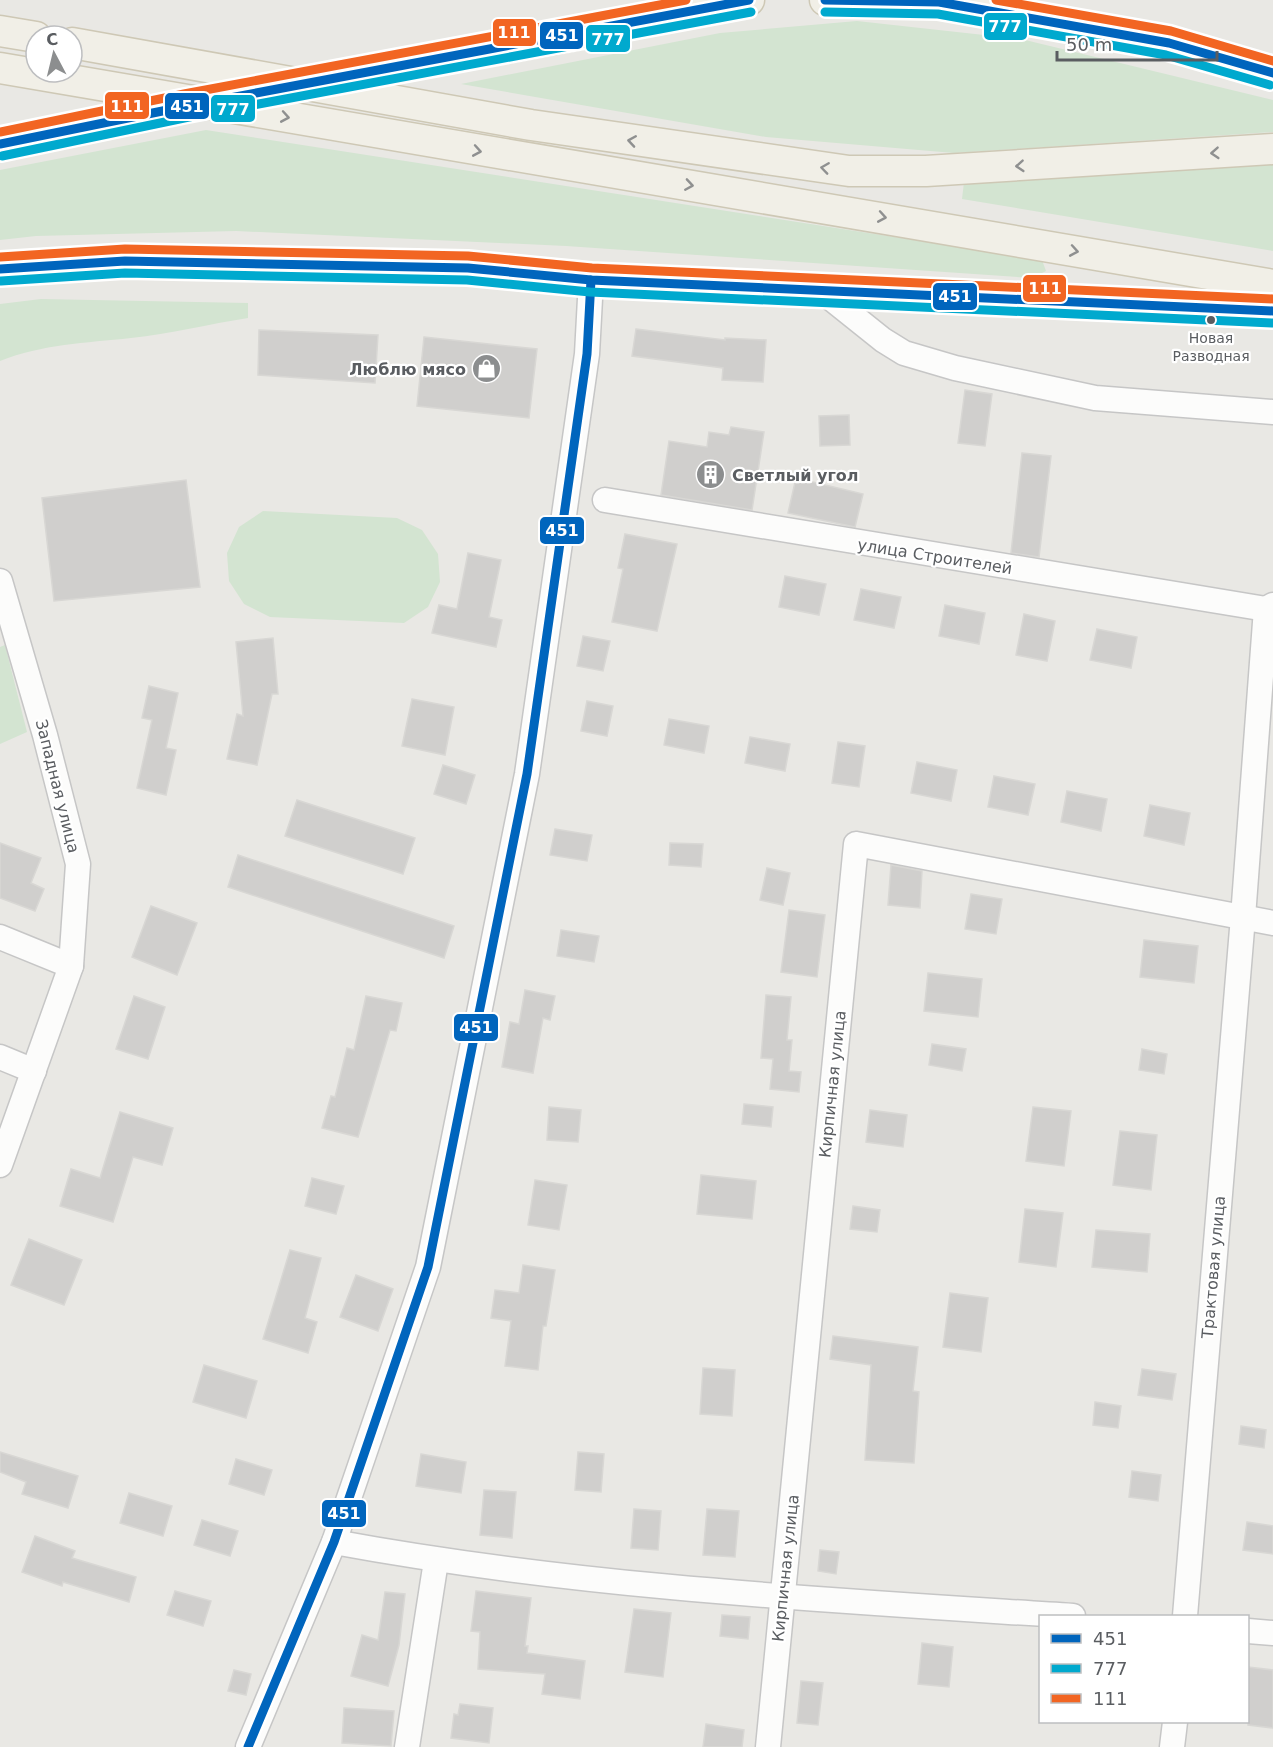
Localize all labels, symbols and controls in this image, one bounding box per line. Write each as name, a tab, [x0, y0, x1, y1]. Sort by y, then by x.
line badge: 777	[983, 12, 1028, 41]
text: 777	[988, 17, 1022, 36]
line badge: 111	[492, 18, 537, 47]
line badge: 451	[539, 21, 584, 50]
text: 111	[497, 23, 531, 42]
north arrow	[24, 24, 84, 84]
line badge: 777	[585, 24, 631, 53]
scale bar	[1057, 24, 1218, 62]
text: 451	[545, 26, 579, 45]
text: С	[45, 29, 59, 50]
text: 777	[591, 30, 625, 49]
text: 50 m	[1066, 34, 1112, 55]
line badge: 111	[104, 91, 150, 120]
line badge: 451	[164, 92, 210, 120]
line badge: 777	[210, 94, 256, 123]
text: 111	[110, 97, 144, 116]
text: 451	[170, 97, 204, 116]
text: 777	[216, 100, 250, 119]
one-way arrow	[280, 110, 290, 123]
one-way arrow	[628, 135, 637, 147]
one-way arrow	[473, 144, 482, 156]
one-way arrow	[1210, 146, 1219, 159]
one-way arrow	[1016, 159, 1025, 172]
one-way arrow	[821, 162, 830, 174]
one-way arrow	[685, 179, 694, 191]
one-way arrow	[876, 210, 886, 223]
one-way arrow	[1069, 244, 1078, 256]
line badge: 111	[1022, 274, 1067, 303]
text: 111	[1028, 279, 1062, 298]
line badge: 451	[932, 282, 978, 311]
text: 451	[938, 287, 972, 306]
marker: Новая Разводная	[1205, 314, 1217, 326]
place label: Новая Разводная	[1172, 330, 1250, 364]
shop icon: Люблю мясо	[471, 353, 503, 385]
place label: Люблю мясо	[349, 360, 466, 379]
building icon: Светлый угол	[695, 459, 727, 491]
place label: Светлый угол	[732, 466, 858, 485]
line badge: 451	[539, 516, 585, 545]
text: 451	[545, 521, 579, 540]
street label: улица Строителей	[856, 535, 1014, 578]
street label: Западная улица	[32, 717, 83, 855]
street label: Кирпичная улица	[815, 1009, 850, 1159]
line badge: 451	[453, 1013, 499, 1042]
text: 451	[459, 1018, 493, 1037]
street label: Трактовая улица	[1198, 1195, 1229, 1340]
street label: Кирпичная улица	[768, 1493, 803, 1643]
line badge: 451	[321, 1499, 367, 1528]
text: 451	[327, 1504, 361, 1523]
legend	[1039, 1615, 1249, 1723]
text: 451	[1093, 1628, 1127, 1649]
text: 777	[1093, 1658, 1127, 1679]
text: 111	[1093, 1688, 1127, 1709]

